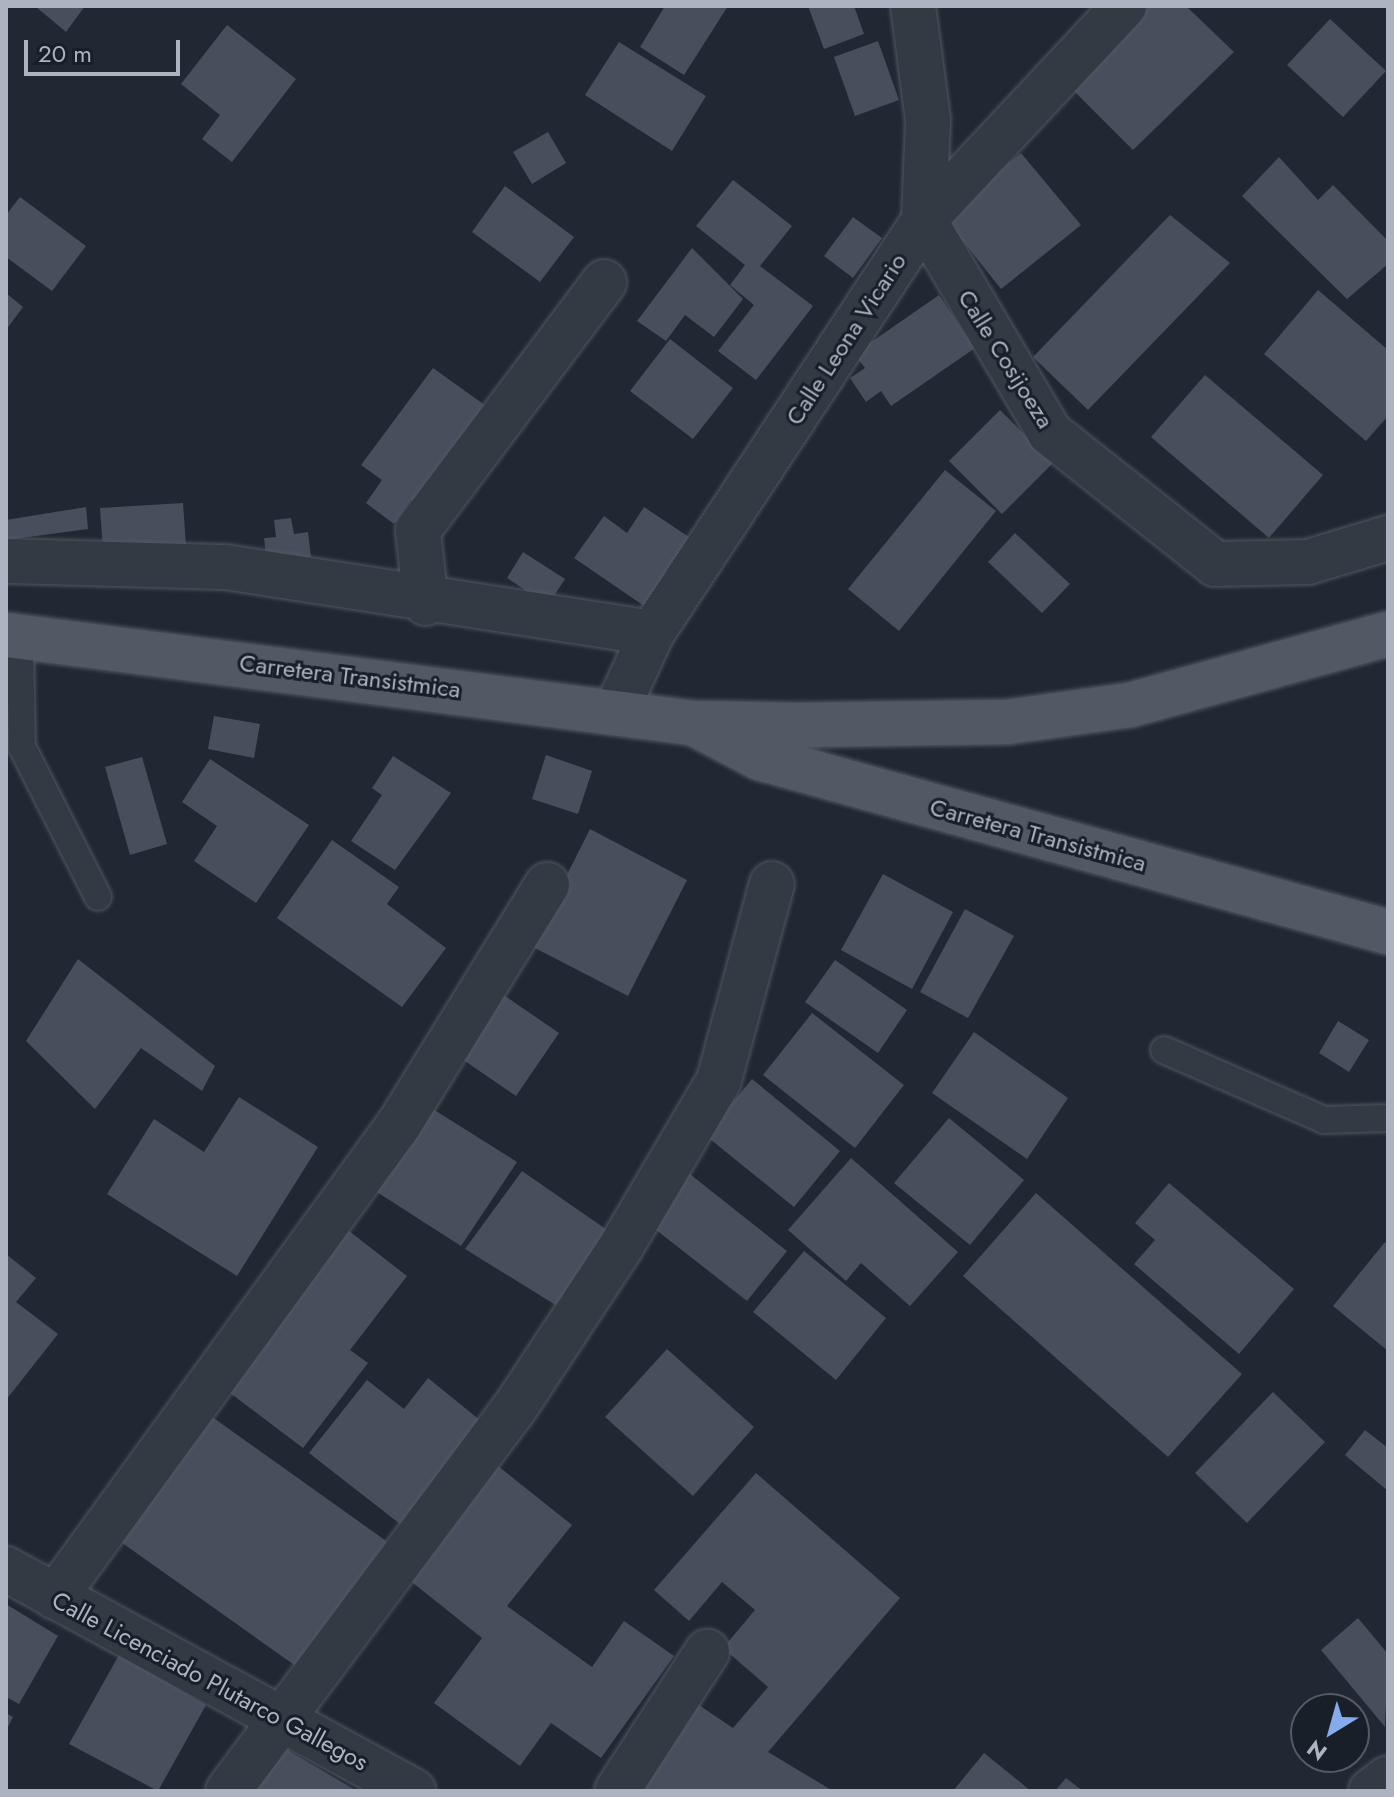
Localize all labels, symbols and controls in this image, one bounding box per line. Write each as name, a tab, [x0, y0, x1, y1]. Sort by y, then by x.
scale bar	[28, 24, 184, 74]
text: 20 m	[38, 36, 92, 71]
street label: Calle Leona Vicario	[780, 248, 912, 430]
street label: Calle Cosijoeza	[952, 284, 1060, 434]
street label: Carretera Transistmica	[238, 648, 462, 704]
street label: Carretera Transistmica	[927, 792, 1149, 878]
street label: Calle Licenciado Plutarco Gallegos	[47, 1585, 373, 1777]
north arrow	[1290, 1693, 1370, 1773]
text: N	[1300, 1733, 1333, 1769]

